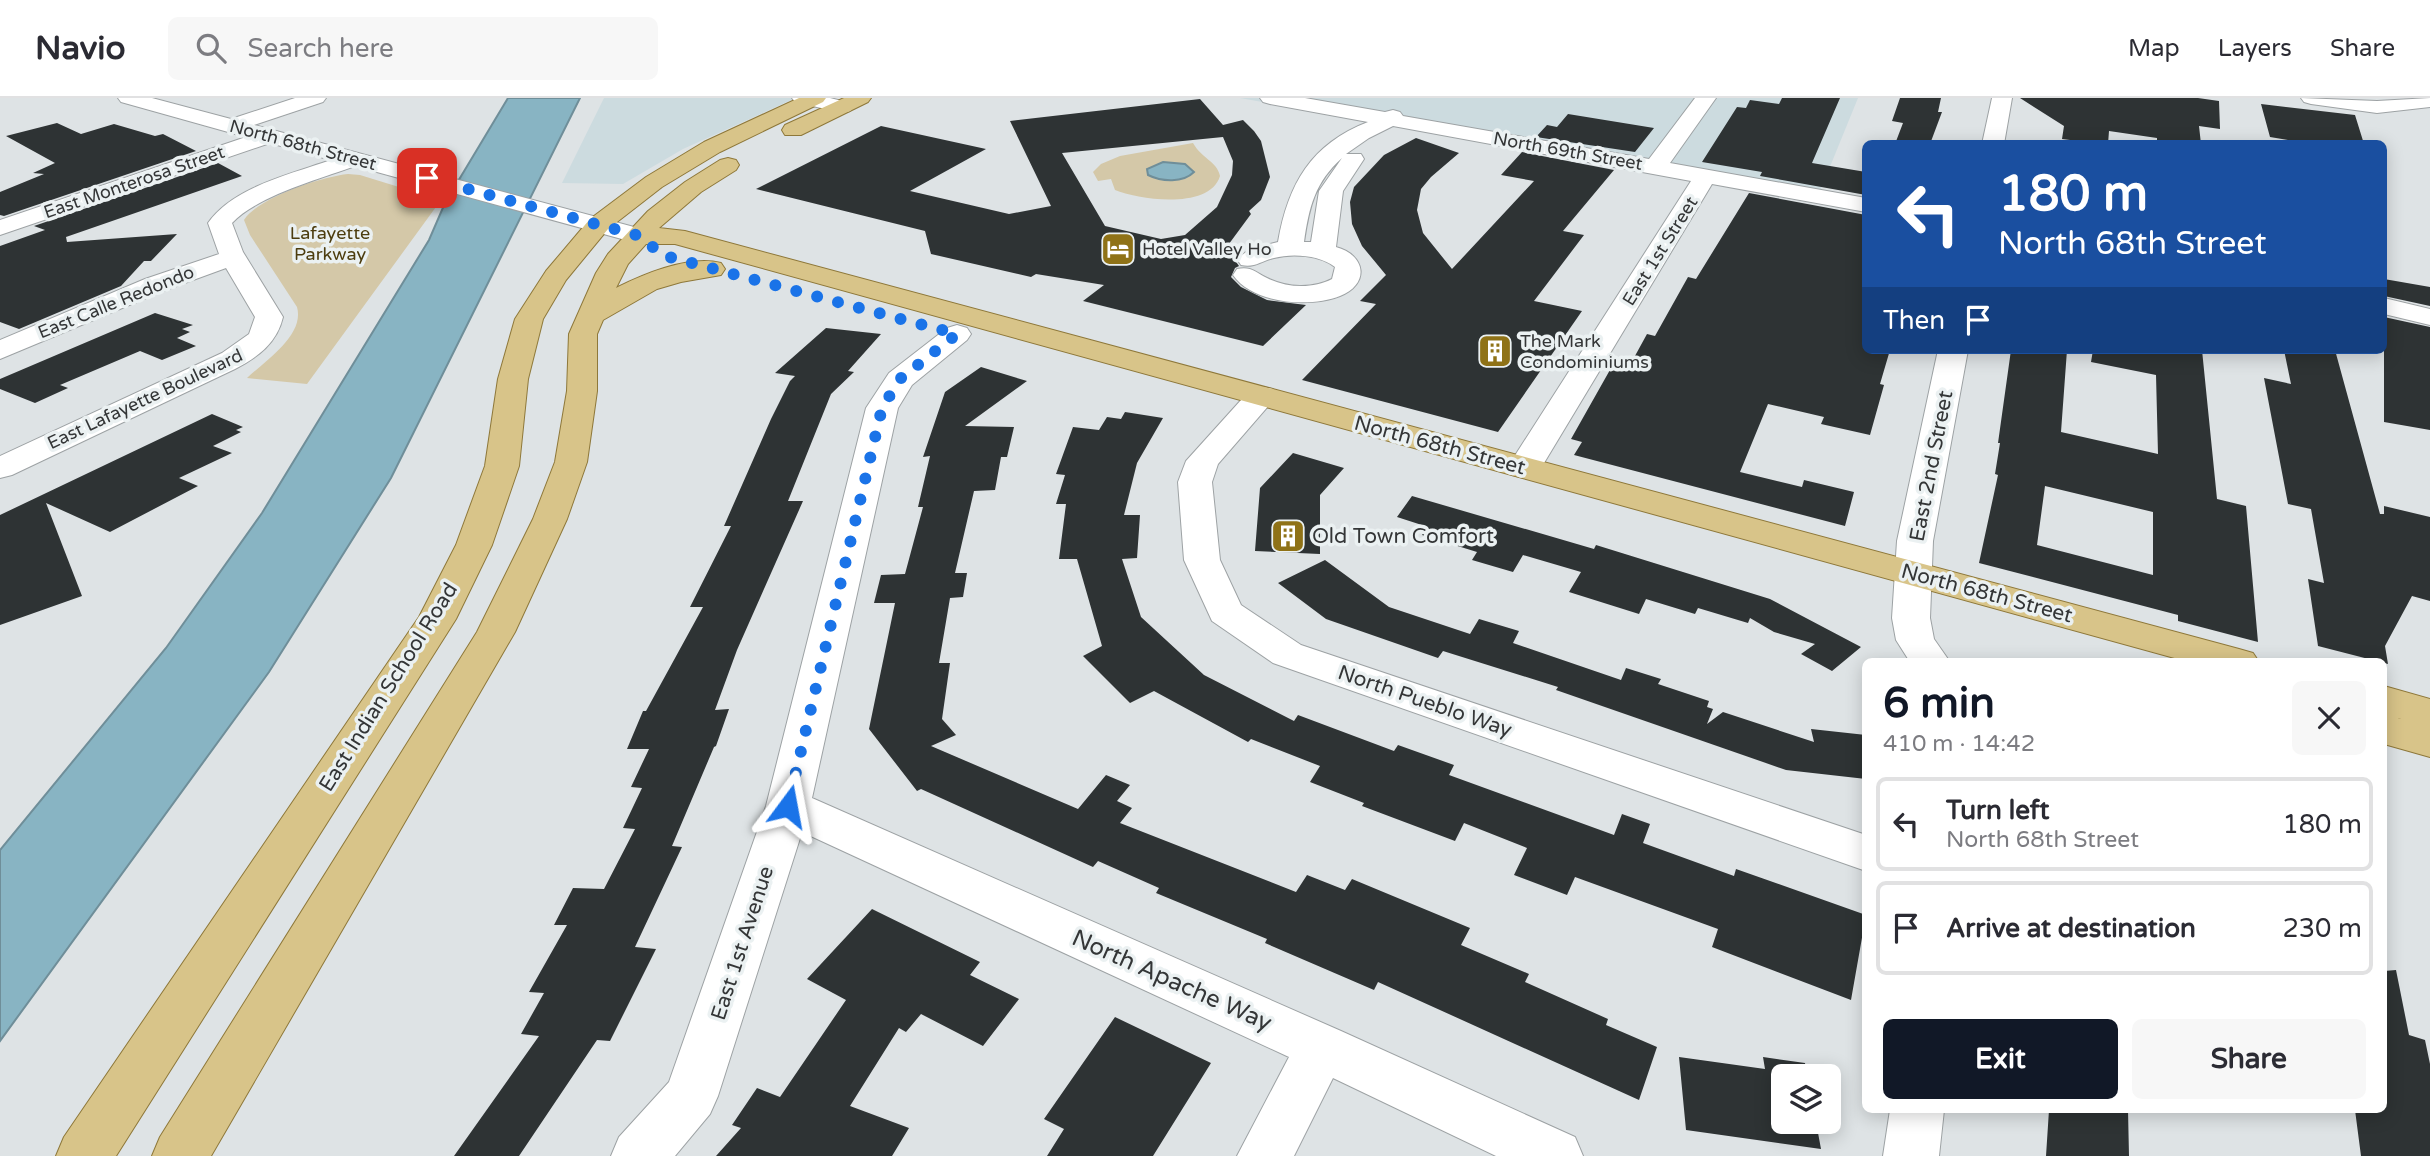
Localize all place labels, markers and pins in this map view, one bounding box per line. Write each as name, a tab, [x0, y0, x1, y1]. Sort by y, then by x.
pin	[397, 148, 457, 208]
hotel icon: Hotel Valley Ho	[1099, 230, 1137, 268]
place label: Hotel Valley Ho	[1142, 238, 1272, 260]
place label: The Mark Condominiums	[1520, 330, 1649, 373]
building icon: The Mark Condominiums	[1476, 332, 1514, 370]
building icon: Old Town Comfort	[1269, 517, 1307, 555]
place label: Old Town Comfort	[1312, 524, 1494, 549]

